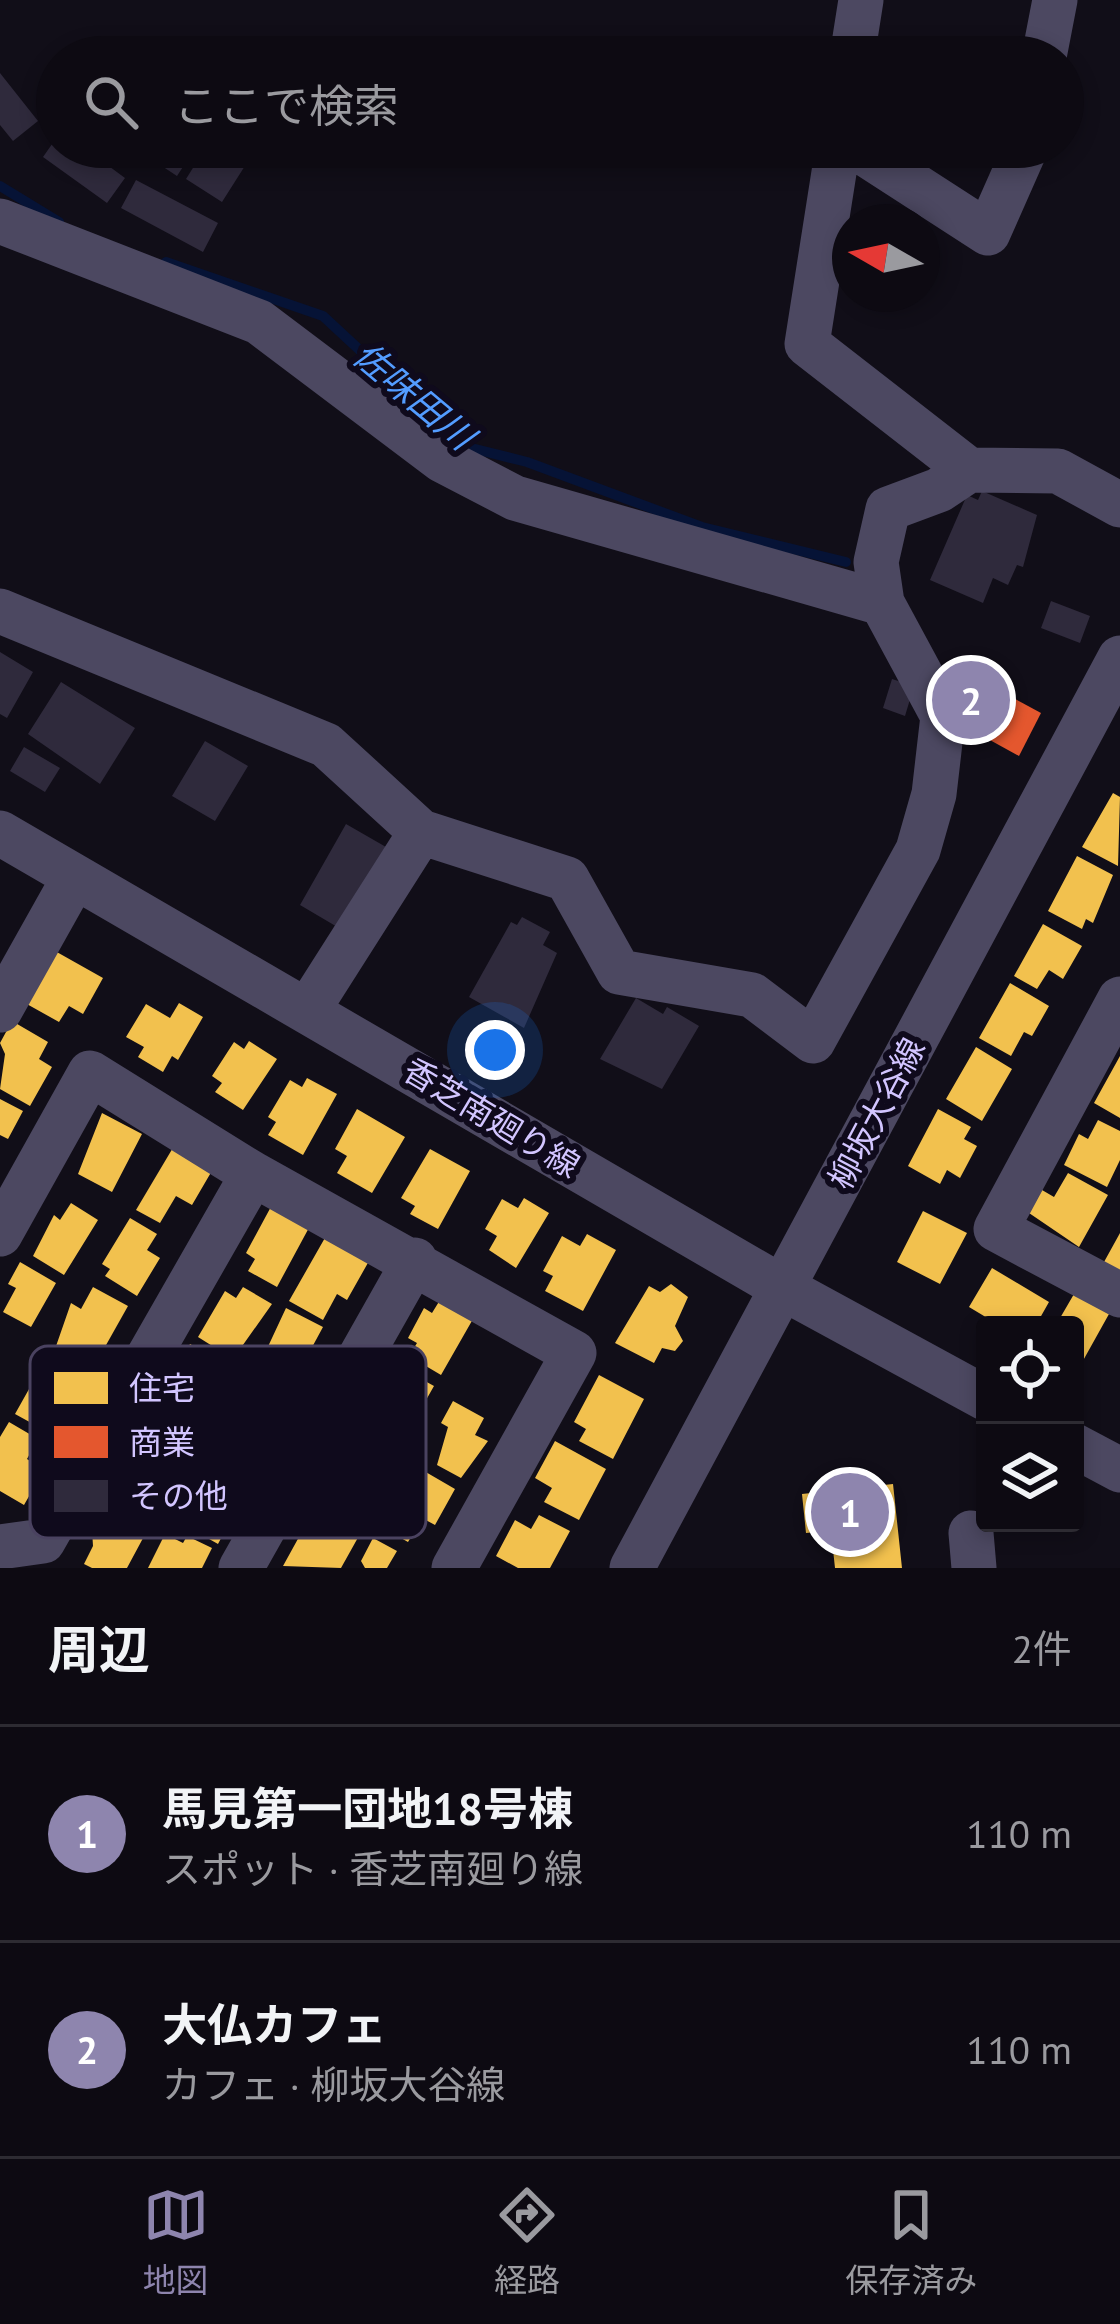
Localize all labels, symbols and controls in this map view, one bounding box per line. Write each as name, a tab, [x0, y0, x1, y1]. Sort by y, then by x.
search box	[36, 36, 1084, 168]
icon: search	[78, 69, 144, 135]
text: ここで検索	[174, 76, 399, 134]
north arrow	[832, 204, 940, 312]
water label: 佐味田川	[344, 331, 487, 462]
pin: 2	[932, 655, 1010, 745]
your location	[465, 1020, 525, 1080]
street label: 柳坂大谷線	[818, 1030, 934, 1196]
street label: 香芝南廻り線	[396, 1048, 588, 1186]
map controls	[976, 1316, 1084, 1532]
button: locate	[976, 1316, 1084, 1424]
legend	[30, 1346, 426, 1538]
text: 住宅	[129, 1366, 195, 1409]
text: 商業	[129, 1420, 195, 1463]
button: layers	[976, 1424, 1084, 1532]
pin: 1	[811, 1467, 889, 1557]
text: その他	[129, 1474, 228, 1517]
text: 周辺	[48, 1616, 150, 1682]
text: 2件	[1012, 1623, 1072, 1674]
text: 馬見第一団地18号棟	[162, 1779, 573, 1837]
text: 1	[76, 1808, 98, 1859]
text: 110 m	[966, 1808, 1072, 1859]
text: スポット · 香芝南廻り線	[162, 1843, 583, 1894]
text: 大仏カフェ	[162, 1995, 387, 2053]
text: 2	[76, 2024, 98, 2075]
text: 110 m	[966, 2024, 1072, 2075]
text: カフェ · 柳坂大谷線	[162, 2059, 505, 2110]
tab: 地図	[143, 2182, 209, 2302]
tab: 経路	[494, 2182, 560, 2302]
tab: 保存済み	[845, 2182, 977, 2302]

